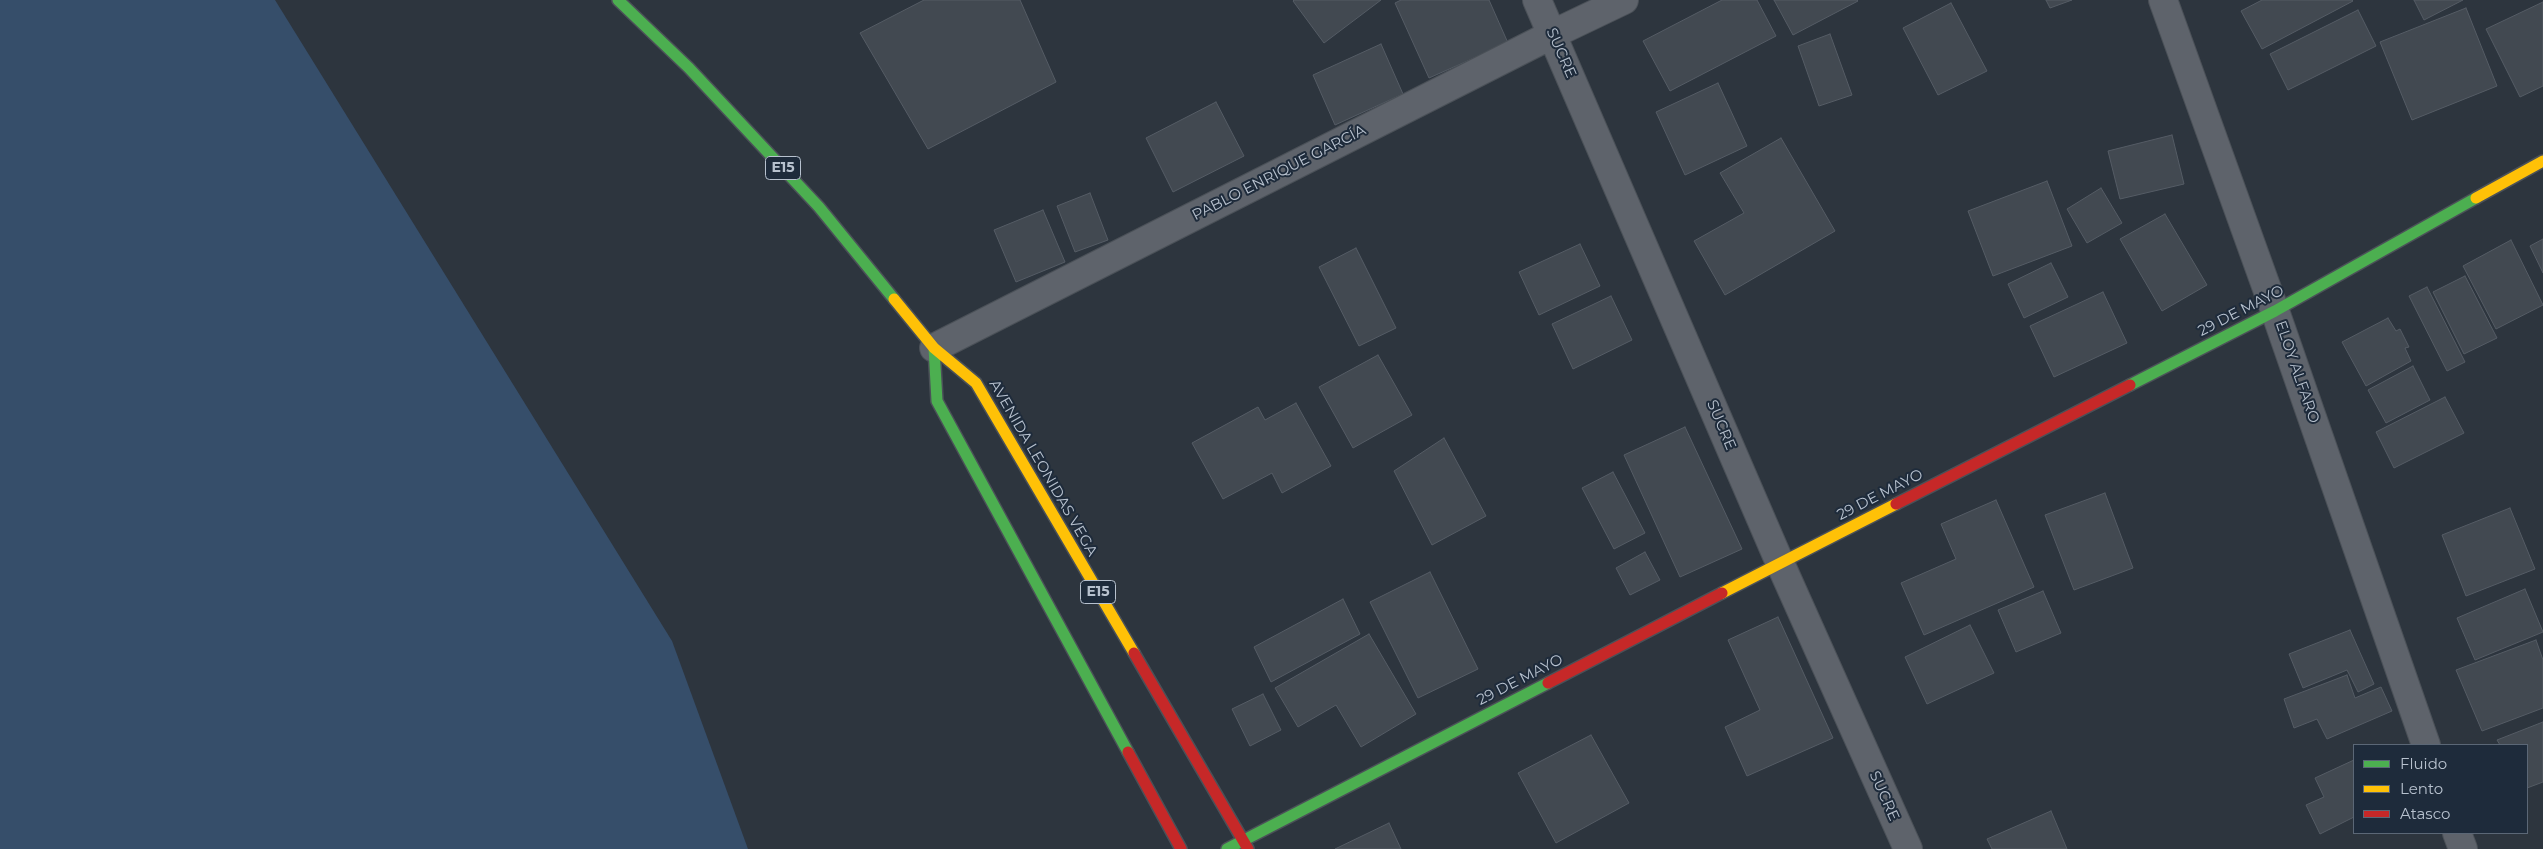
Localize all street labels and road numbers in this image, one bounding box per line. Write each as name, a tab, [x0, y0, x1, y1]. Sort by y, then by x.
street label: SUCRE	[1542, 25, 1580, 81]
street label: PABLO ENRIQUE GARCÍA	[1189, 121, 1369, 225]
road number: E15	[766, 156, 800, 180]
street label: 29 DE MAYO	[2195, 282, 2287, 340]
street label: ELOY ALFARO	[2271, 318, 2323, 426]
street label: AVENIDA LEONIDAS VEGA	[985, 376, 1101, 560]
street label: SUCRE	[1702, 397, 1740, 453]
street label: 29 DE MAYO	[1834, 466, 1926, 524]
road number: E15	[1080, 580, 1116, 604]
street label: 29 DE MAYO	[1474, 651, 1566, 709]
street label: SUCRE	[1865, 768, 1903, 824]

